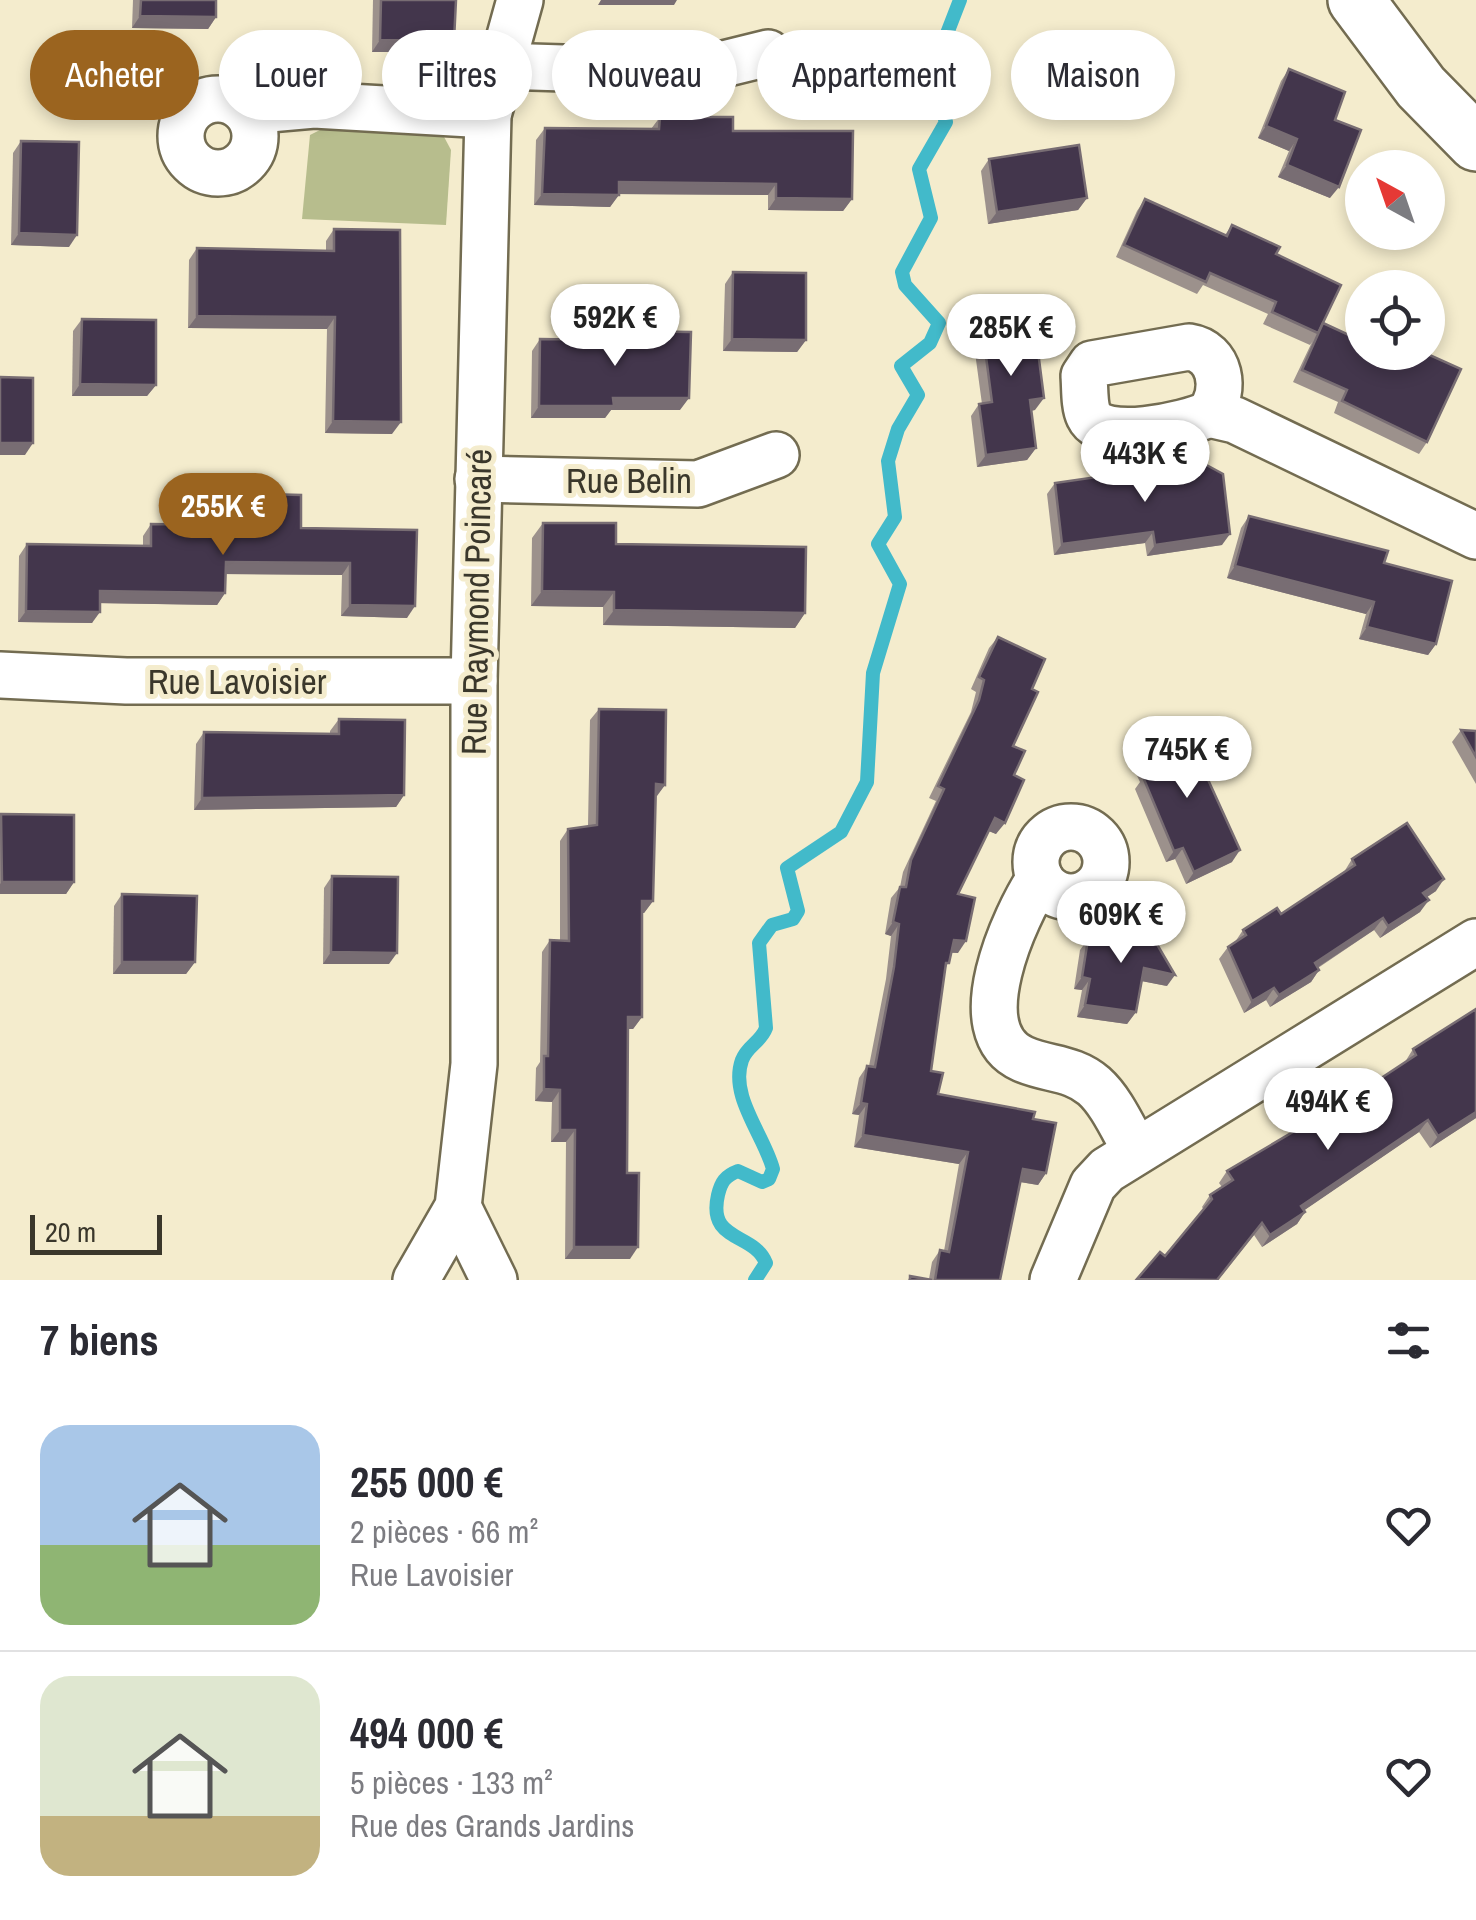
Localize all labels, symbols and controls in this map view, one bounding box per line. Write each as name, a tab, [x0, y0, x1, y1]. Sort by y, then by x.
chip: Acheter	[30, 30, 199, 120]
chip: Louer	[219, 30, 362, 120]
chip: Filtres	[382, 30, 532, 120]
chip: Nouveau	[552, 30, 737, 120]
chip: Appartement	[757, 30, 991, 120]
chip: Maison	[1011, 30, 1175, 120]
north arrow	[1345, 150, 1445, 250]
map controls	[1345, 150, 1445, 370]
button: locate	[1345, 270, 1445, 370]
pin: 592K €	[534, 284, 696, 369]
pin: 285K €	[930, 294, 1092, 379]
text: 592K €	[573, 295, 657, 338]
text: 285K €	[969, 305, 1053, 348]
pin: 443K €	[1064, 420, 1226, 505]
text: 443K €	[1103, 431, 1187, 474]
street label: Rue Raymond Poincaré	[450, 448, 502, 756]
street label: Rue Belin	[566, 457, 692, 504]
pin: 255K €	[142, 473, 304, 558]
text: 255K €	[181, 484, 265, 527]
street label: Rue Lavoisier	[148, 658, 327, 705]
pin: 745K €	[1106, 716, 1268, 801]
text: 745K €	[1145, 727, 1229, 770]
pin: 609K €	[1040, 881, 1202, 966]
text: 609K €	[1079, 892, 1163, 935]
pin: 494K €	[1247, 1068, 1409, 1153]
text: 494K €	[1286, 1079, 1370, 1122]
scale bar	[30, 1210, 162, 1254]
text: 20 m	[45, 1213, 96, 1251]
text: 7 biens	[40, 1312, 159, 1368]
icon: filters	[1381, 1313, 1436, 1368]
text: 255 000 €	[350, 1454, 503, 1510]
icon: home	[120, 1465, 240, 1585]
icon: heart	[1381, 1498, 1436, 1553]
text: 2 pièces · 66 m²	[350, 1510, 538, 1553]
text: Rue Lavoisier	[350, 1553, 513, 1596]
text: 494 000 €	[350, 1705, 503, 1761]
icon: home	[120, 1716, 240, 1836]
icon: heart	[1381, 1749, 1436, 1804]
text: 5 pièces · 133 m²	[350, 1761, 553, 1804]
text: Rue des Grands Jardins	[350, 1804, 634, 1847]

